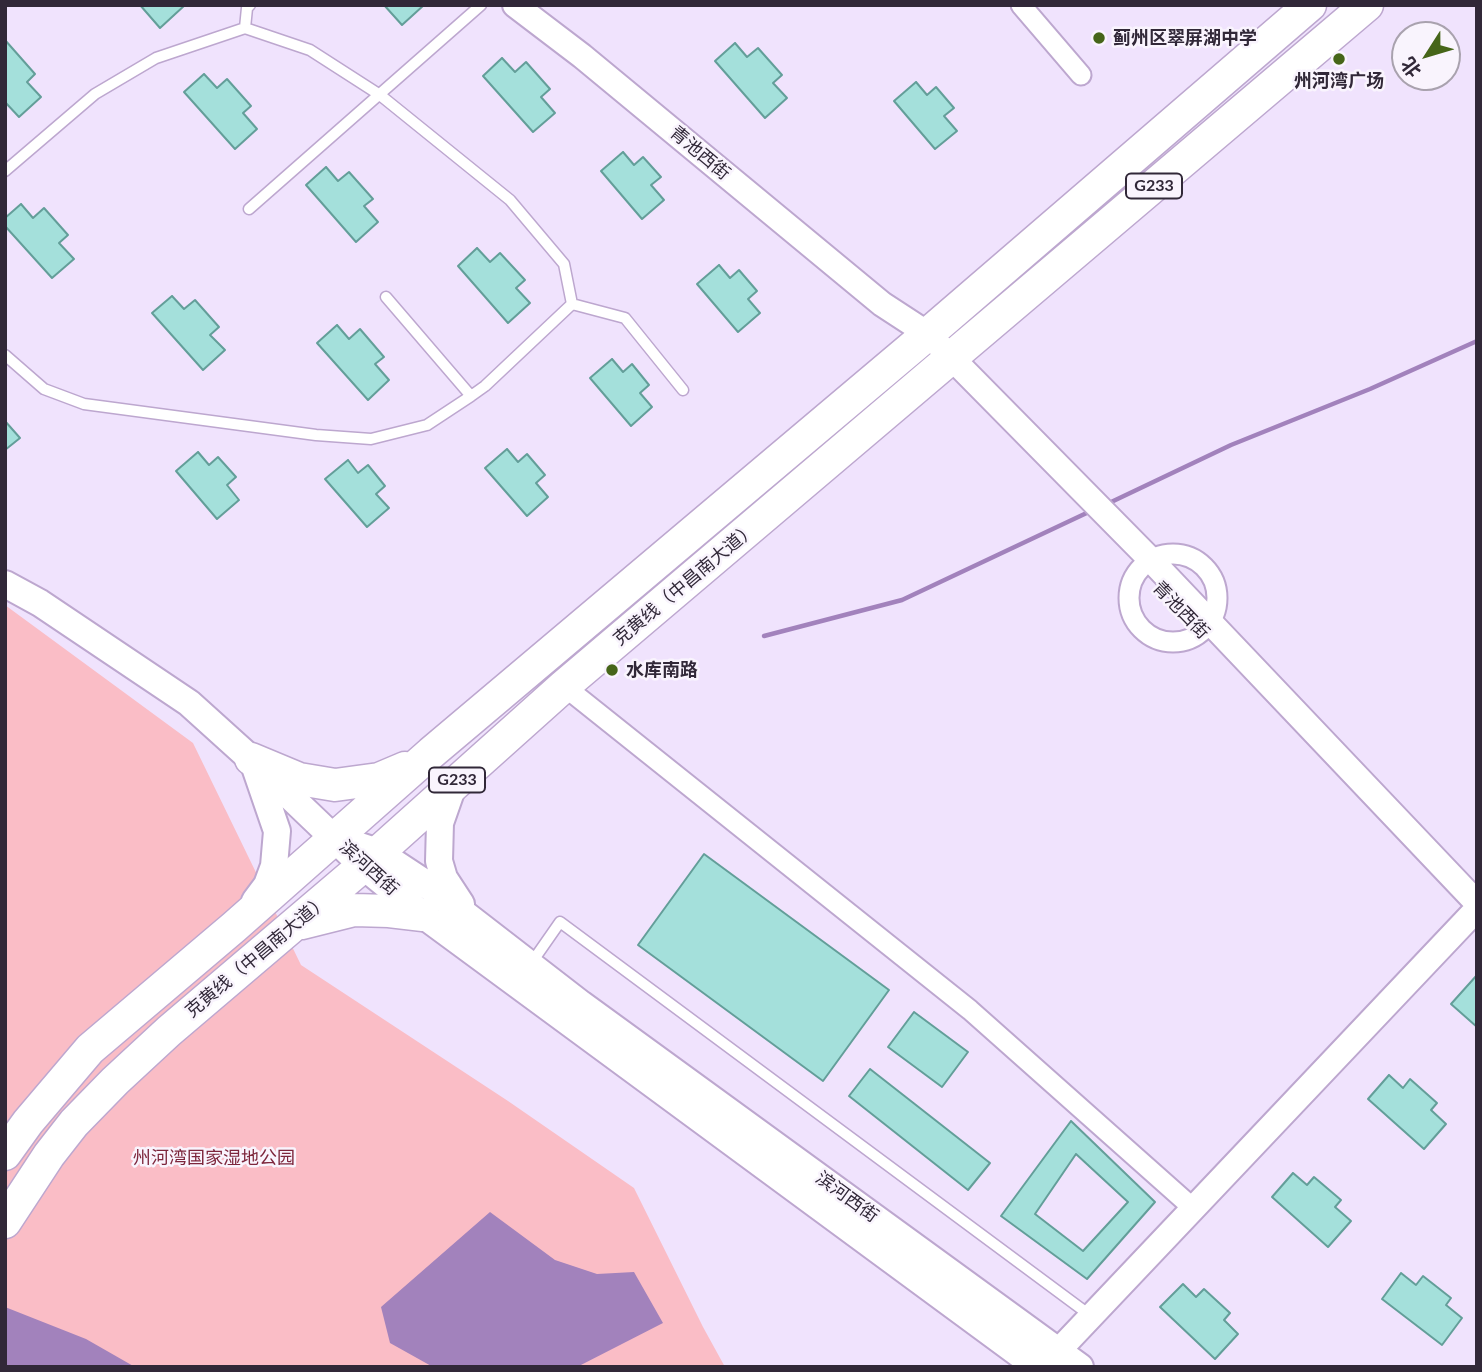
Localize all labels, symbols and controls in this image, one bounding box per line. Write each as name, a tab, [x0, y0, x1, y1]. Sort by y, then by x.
north arrow	[1391, 21, 1461, 91]
place label: 蓟州区翠屏湖中学	[1113, 27, 1257, 49]
marker: 蓟州区翠屏湖中学	[1091, 30, 1107, 46]
marker: 州河湾广场	[1331, 51, 1347, 67]
text: 北	[1396, 53, 1425, 82]
place label: 州河湾广场	[1294, 70, 1384, 92]
street label: 青池西街	[665, 122, 735, 184]
road number: G233	[1126, 174, 1182, 198]
street label: 克黄线（中昌南大道）	[609, 518, 761, 650]
street label: 青池西街	[1148, 577, 1214, 643]
place label: 水库南路	[626, 659, 698, 681]
marker: 水库南路	[604, 662, 620, 678]
road number: G233	[429, 768, 485, 792]
street label: 滨河西街	[335, 836, 403, 900]
street label: 克黄线（中昌南大道）	[181, 890, 333, 1022]
park label: 州河湾国家湿地公园	[133, 1147, 295, 1169]
street label: 滨河西街	[812, 1167, 882, 1227]

